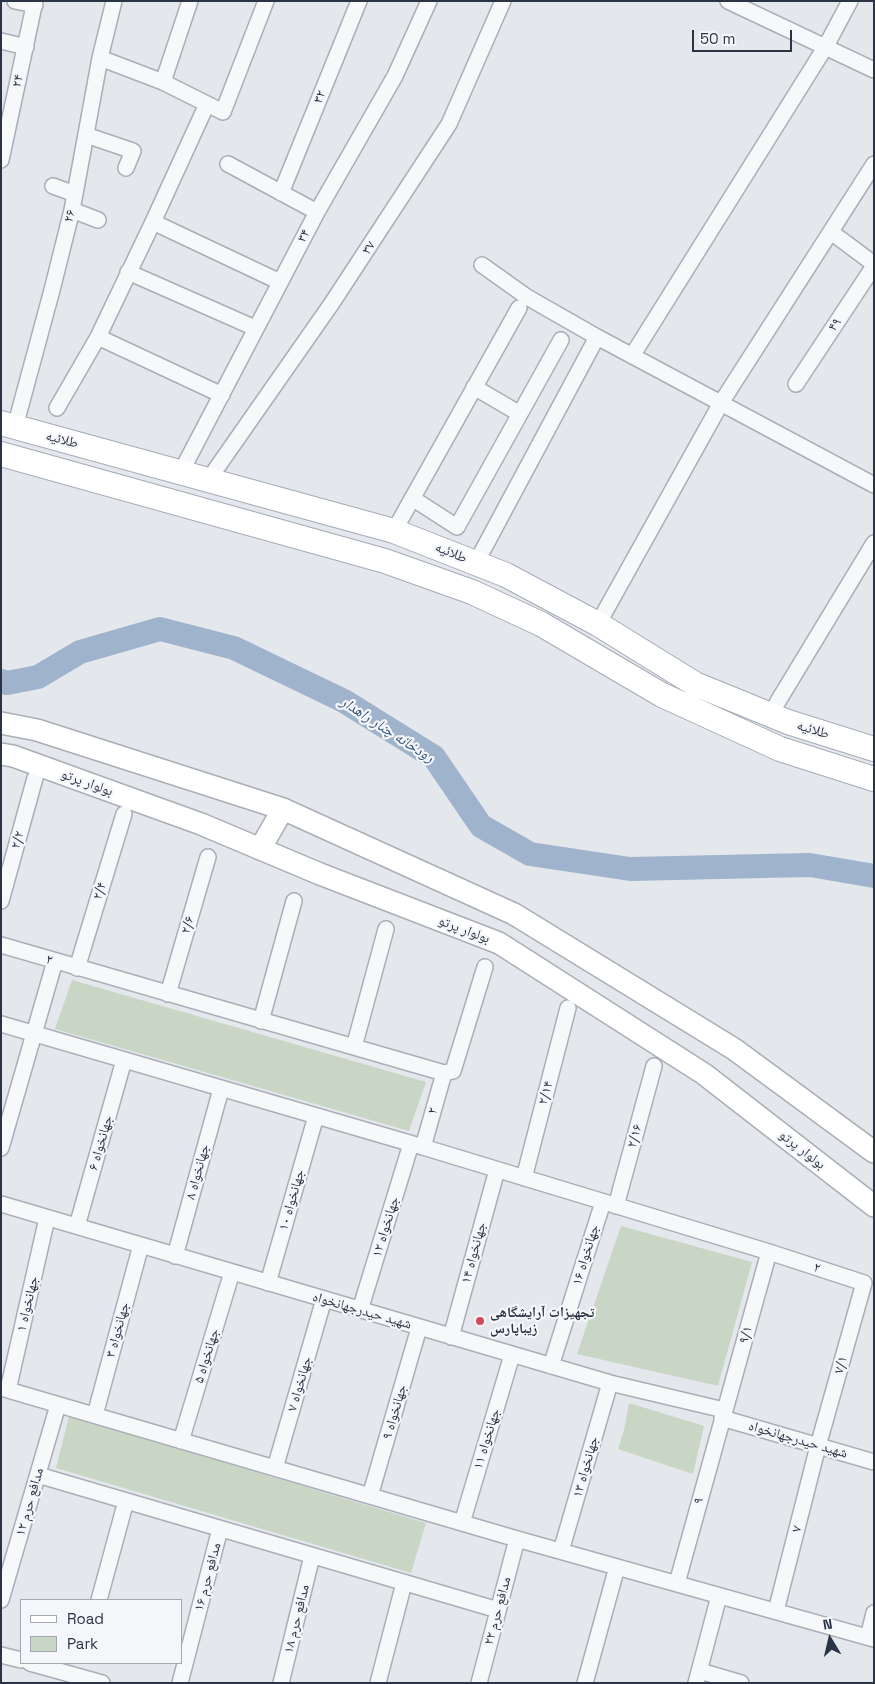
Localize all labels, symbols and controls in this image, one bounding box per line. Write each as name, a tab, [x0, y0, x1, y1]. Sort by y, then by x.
scale bar	[695, 20, 795, 52]
text: 50 m	[700, 29, 735, 48]
street label: ۲۴	[8, 73, 28, 89]
street label: ۳۲	[310, 88, 330, 106]
street label: ۲۶	[60, 208, 80, 224]
street label: ۳۴	[294, 227, 314, 245]
street label: ۳۷	[359, 238, 379, 258]
street label: ۴۹	[825, 315, 845, 335]
street label: طلائیه	[44, 428, 80, 452]
street label: طلائیه	[433, 539, 469, 567]
water label: رودخانه چنار راهدار	[337, 693, 437, 767]
street label: طلائیه	[795, 717, 831, 743]
street label: بولوار پرتو	[59, 766, 115, 800]
street label: ۲/۲	[8, 829, 28, 851]
street label: ۲/۴	[89, 880, 111, 902]
street label: بولوار پرتو	[436, 912, 492, 948]
street label: ۲/۶	[177, 914, 199, 936]
street label: ۲	[44, 951, 54, 969]
street label: ۲/۱۴	[535, 1079, 557, 1107]
street label: ۲	[424, 1106, 442, 1116]
street label: جهانخواه ۶	[85, 1114, 117, 1172]
street label: ۲/۱۶	[624, 1122, 646, 1150]
street label: بولوار پرتو	[776, 1127, 828, 1173]
street label: جهانخواه ۸	[183, 1143, 213, 1201]
street label: جهانخواه ۱۰	[275, 1168, 309, 1232]
street label: جهانخواه ۱۲	[369, 1195, 403, 1259]
street label: جهانخواه ۱۴	[458, 1221, 490, 1285]
street label: جهانخواه ۱۶	[569, 1223, 603, 1287]
street label: ۲	[811, 1259, 823, 1277]
street label: جهانخواه ۱	[13, 1275, 43, 1333]
street label: شهید حیدرجهانخواه	[310, 1289, 414, 1333]
street label: جهانخواه ۳	[103, 1301, 133, 1359]
place label: تجهیزات آرایشگاهی زیباپارس	[490, 1305, 594, 1338]
marker: تجهیزات آرایشگاهی زیباپارس	[474, 1315, 486, 1327]
street label: ۹/۱	[735, 1324, 757, 1346]
street label: جهانخواه ۵	[191, 1327, 223, 1385]
street label: ۷/۱	[830, 1354, 852, 1376]
street label: جهانخواه ۷	[284, 1355, 316, 1413]
street label: جهانخواه ۹	[379, 1383, 411, 1441]
street label: جهانخواه ۱۱	[470, 1407, 504, 1471]
street label: شهید حیدرجهانخواه	[746, 1418, 850, 1462]
street label: جهانخواه ۱۳	[569, 1435, 603, 1499]
street label: مدافع حرم ۱۲	[12, 1466, 48, 1538]
street label: ۹	[690, 1496, 708, 1506]
street label: ۷	[788, 1524, 806, 1534]
street label: مدافع حرم ۱۶	[191, 1541, 225, 1613]
street label: مدافع حرم ۲۲	[481, 1575, 515, 1647]
street label: مدافع حرم ۱۸	[280, 1583, 314, 1655]
legend	[20, 1599, 182, 1664]
text: Road	[67, 1609, 104, 1628]
north arrow	[805, 1614, 855, 1664]
text: N	[822, 1615, 834, 1634]
text: Park	[67, 1634, 98, 1653]

